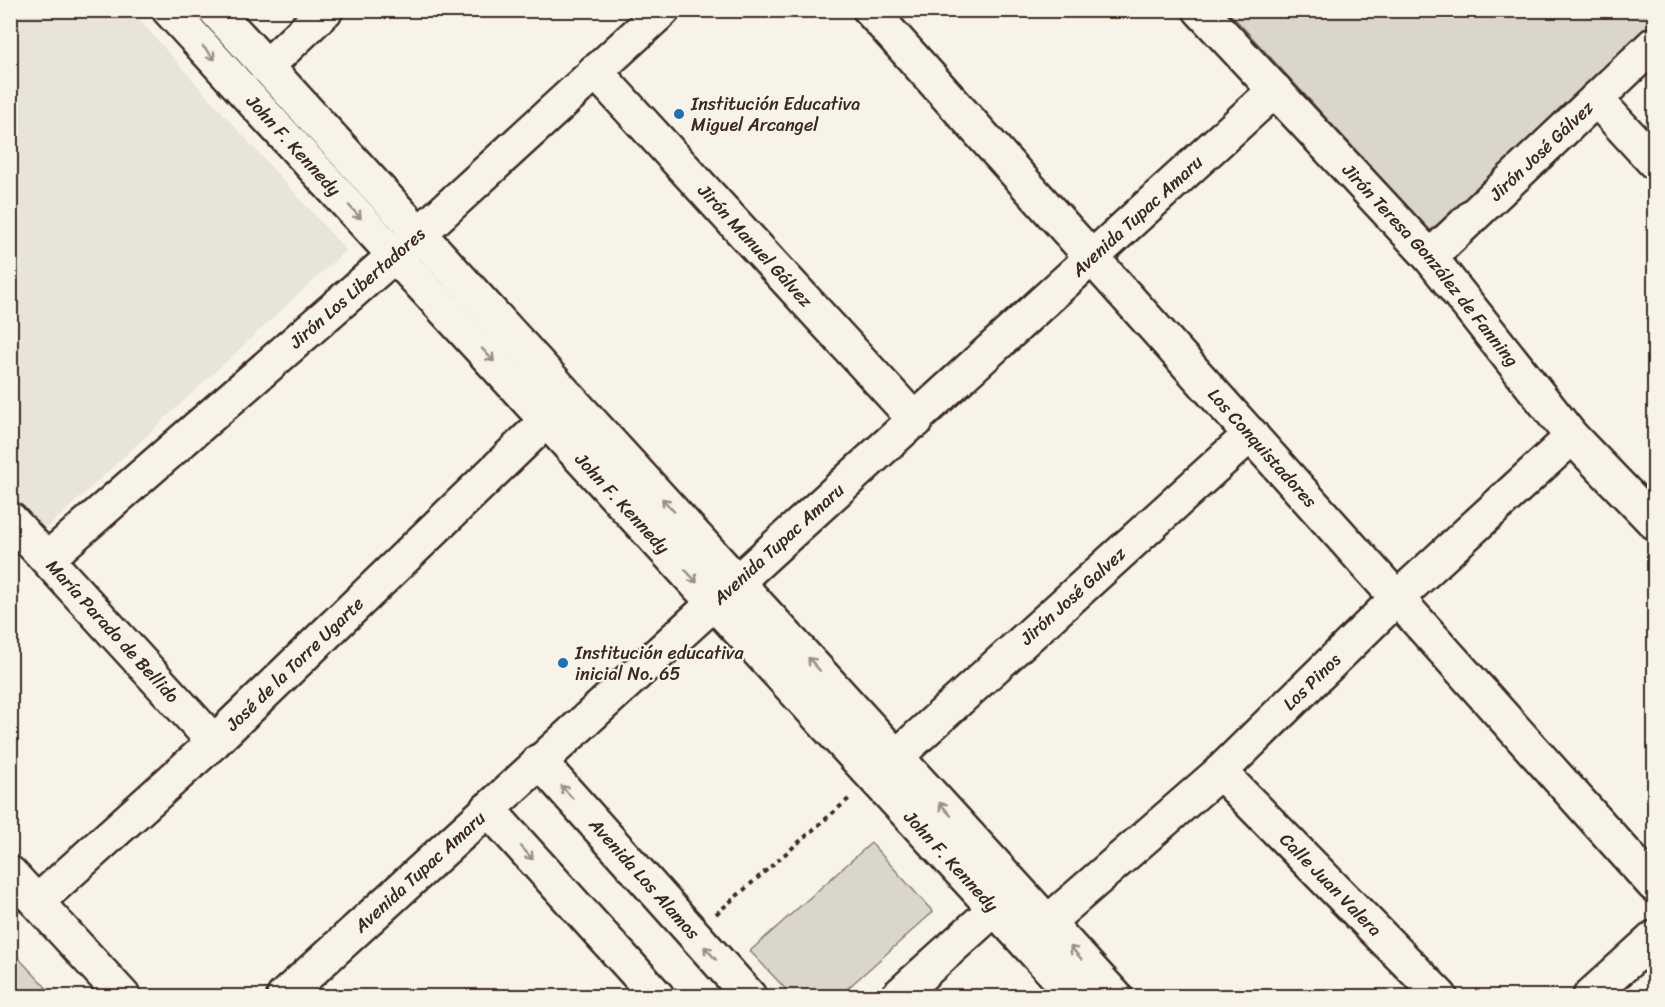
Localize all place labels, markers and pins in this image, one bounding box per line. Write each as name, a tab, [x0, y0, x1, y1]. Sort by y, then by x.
place label: Institución Educativa Miguel Arcangel	[690, 88, 860, 141]
marker: Institución Educativa Miguel Arcangel	[672, 107, 686, 121]
place label: Institución educativa inicial No. 65	[574, 637, 744, 690]
marker: Institución educativa inicial No. 65	[556, 656, 570, 670]

